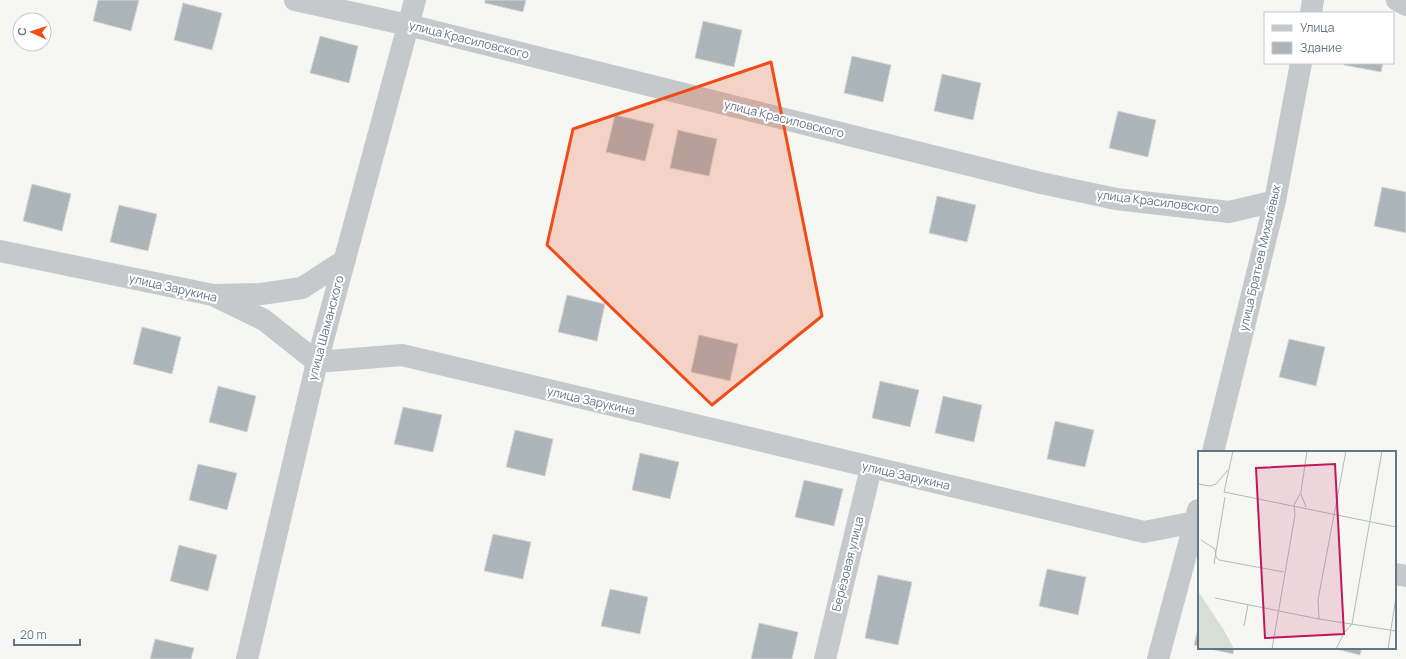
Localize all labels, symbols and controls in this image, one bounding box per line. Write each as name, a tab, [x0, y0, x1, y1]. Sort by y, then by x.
north arrow	[12, 12, 52, 52]
legend	[1264, 12, 1394, 64]
street label: улица Красиловского	[407, 16, 531, 63]
text: Улица	[1300, 19, 1334, 36]
text: С	[14, 27, 29, 36]
text: Здание	[1300, 39, 1342, 56]
street label: улица Красиловского	[722, 95, 846, 142]
street label: улица Братьев Михалёвых	[1234, 182, 1285, 333]
street label: улица Красиловского	[1096, 186, 1220, 217]
street label: улица Зарукина	[127, 269, 219, 306]
street label: улица Шаманского	[303, 273, 348, 382]
street label: улица Зарукина	[545, 382, 637, 419]
inset map	[1198, 451, 1396, 649]
street label: улица Зарукина	[860, 457, 952, 494]
street label: Берёзовая улица	[827, 515, 868, 613]
scale bar	[14, 621, 80, 647]
text: 20 m	[20, 626, 47, 643]

